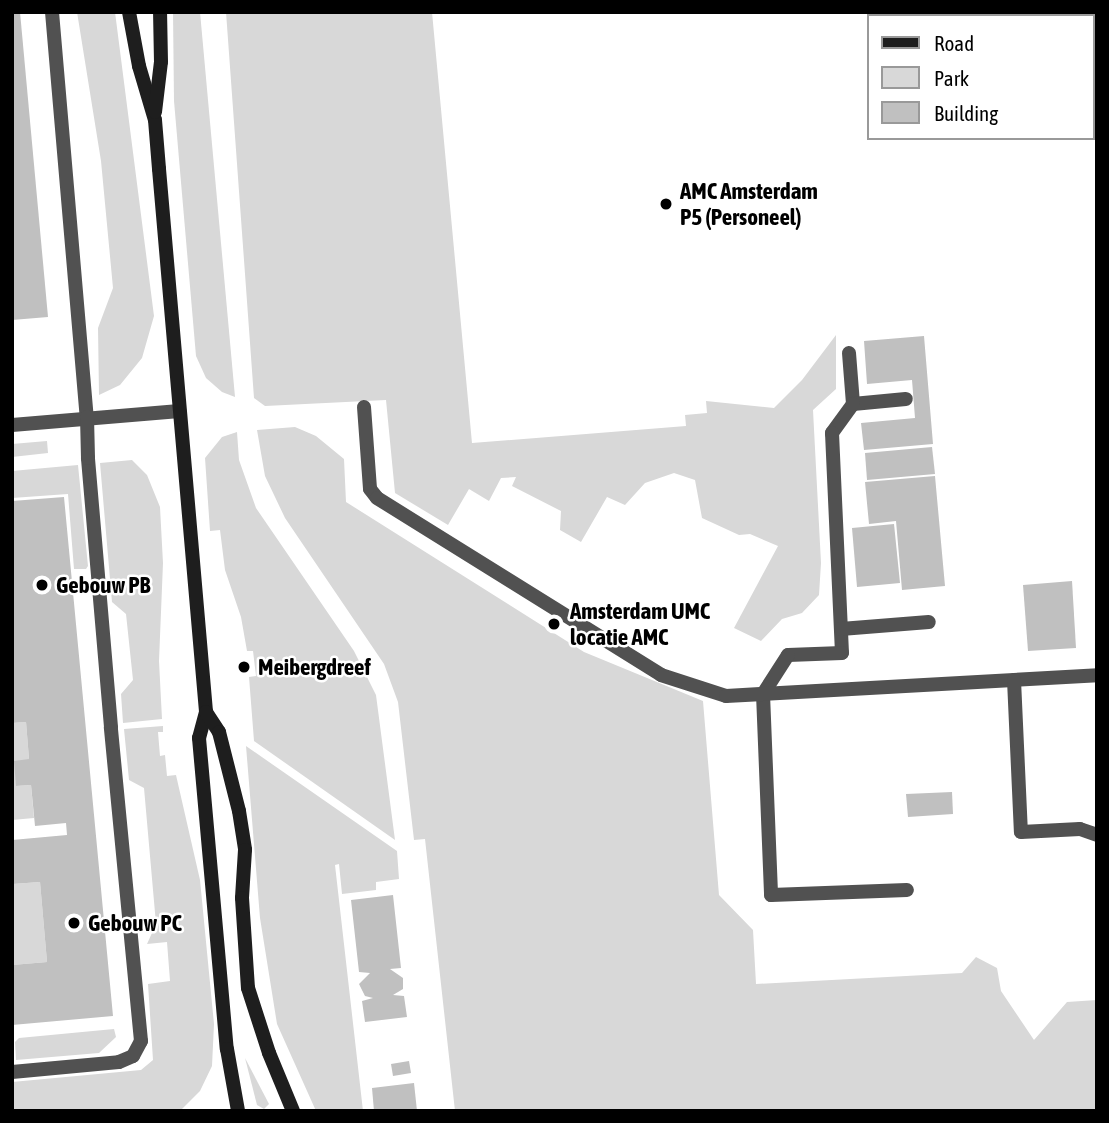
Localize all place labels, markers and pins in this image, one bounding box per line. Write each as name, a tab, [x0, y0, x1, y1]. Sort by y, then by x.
place label: AMC Amsterdam P5 (Personeel)	[680, 177, 818, 231]
marker: AMC Amsterdam P5 (Personeel)	[658, 196, 674, 212]
place label: Gebouw PB	[56, 571, 151, 599]
marker: Gebouw PB	[34, 577, 50, 593]
place label: Amsterdam UMC locatie AMC	[570, 597, 710, 651]
marker: Amsterdam UMC locatie AMC	[544, 614, 564, 634]
place label: Meibergdreef	[258, 653, 371, 681]
marker: Meibergdreef	[236, 659, 252, 675]
place label: Gebouw PC	[88, 909, 182, 937]
marker: Gebouw PC	[66, 915, 82, 931]

